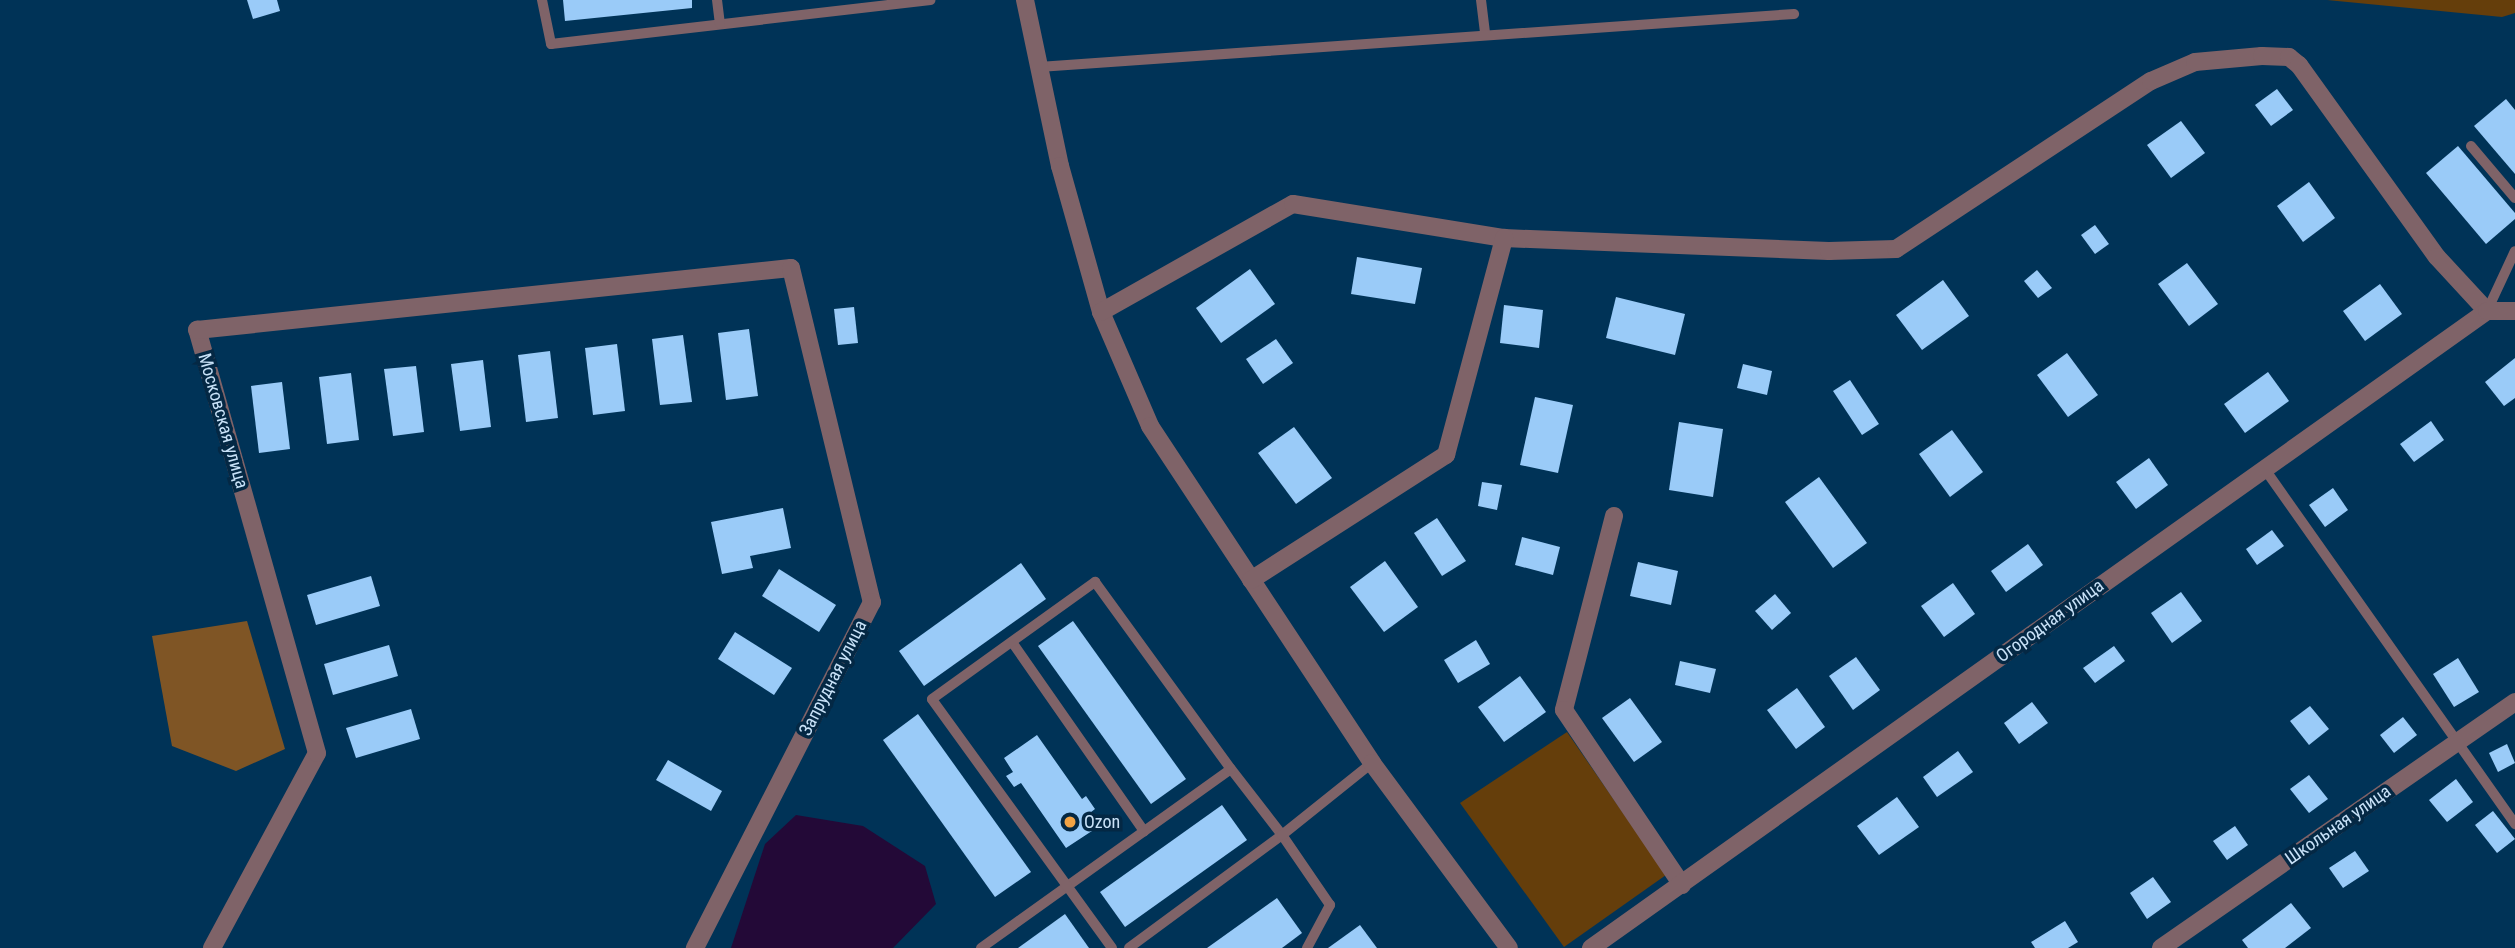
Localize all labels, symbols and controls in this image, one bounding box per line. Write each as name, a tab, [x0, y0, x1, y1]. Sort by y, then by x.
street label: Московская улица	[193, 351, 253, 491]
street label: Огородная улица	[1992, 575, 2108, 667]
street label: Запрудная улица	[795, 617, 871, 739]
street label: Школьная улица	[2281, 781, 2395, 869]
place label: Ozon	[1084, 811, 1120, 833]
marker: Ozon	[1062, 814, 1078, 830]

